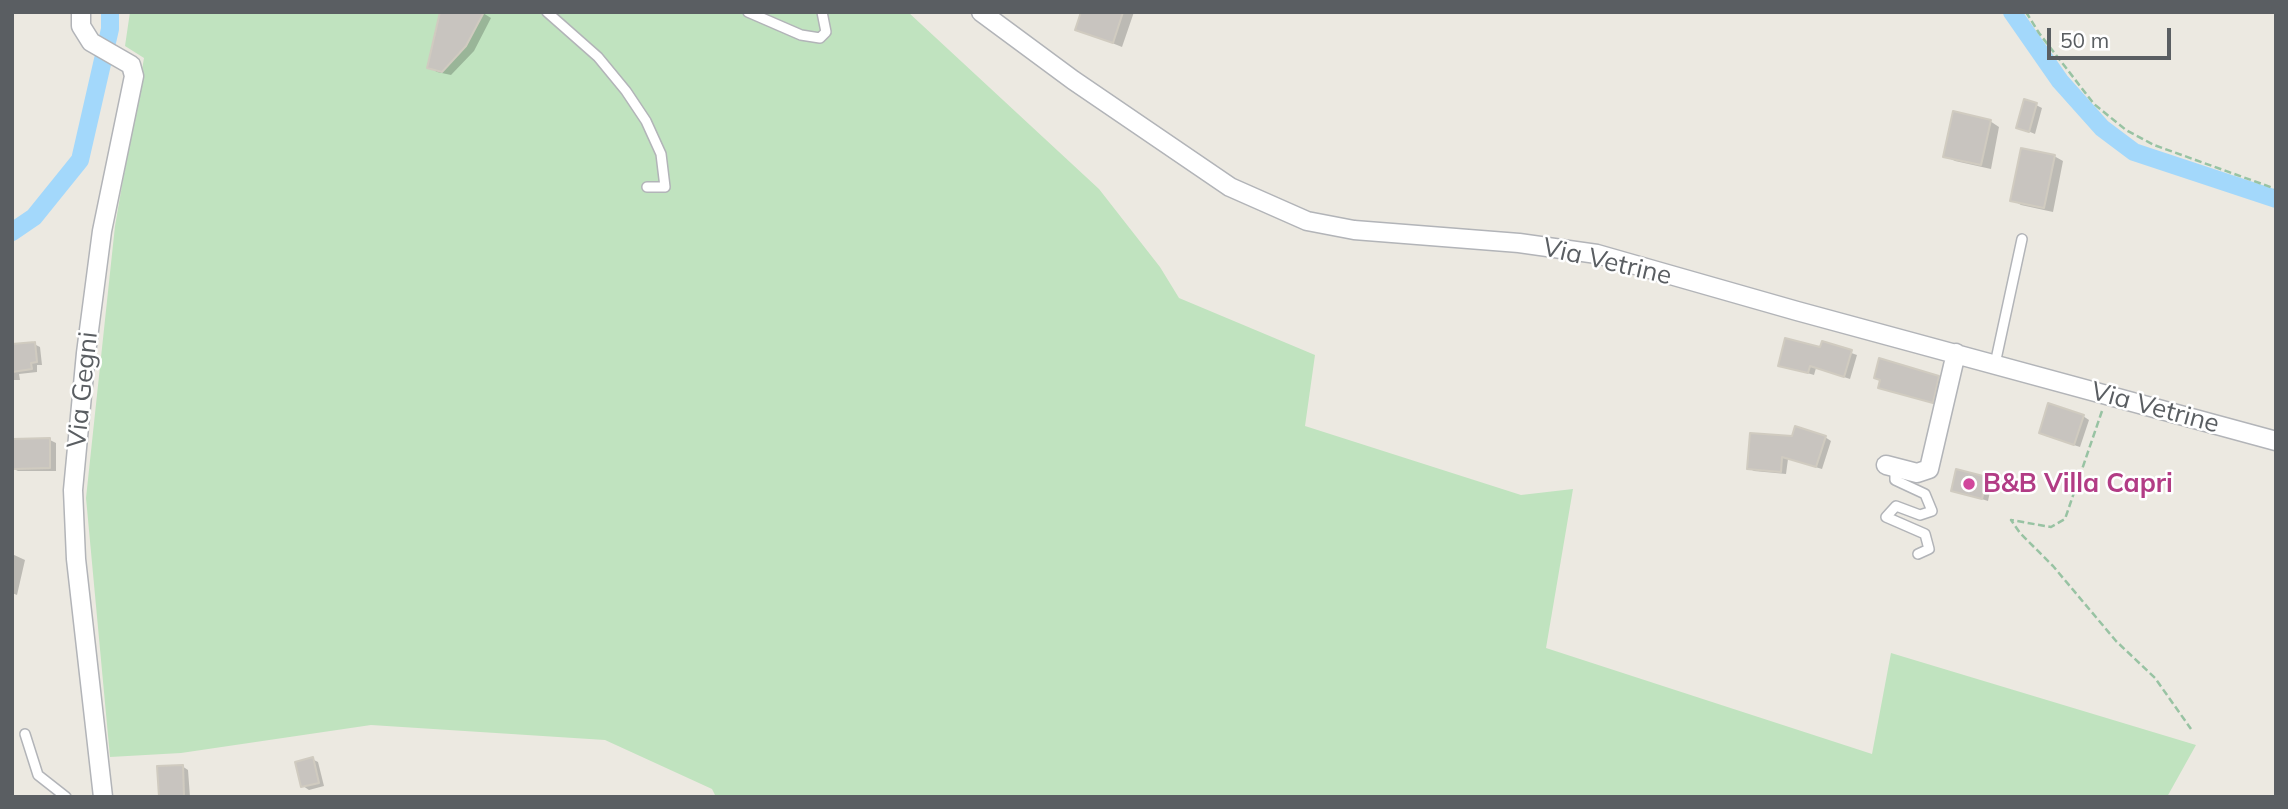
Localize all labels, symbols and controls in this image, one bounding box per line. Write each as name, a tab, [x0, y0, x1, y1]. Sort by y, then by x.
scale bar	[2050, 14, 2174, 58]
text: 50 m	[2060, 27, 2109, 53]
street label: Via Vetrine	[1539, 232, 1675, 292]
street label: Via Gegni	[61, 330, 105, 450]
street label: Via Vetrine	[2087, 376, 2223, 440]
place label: B&B Villa Capri	[1983, 468, 2173, 500]
marker: B&B Villa Capri	[1961, 476, 1977, 492]

